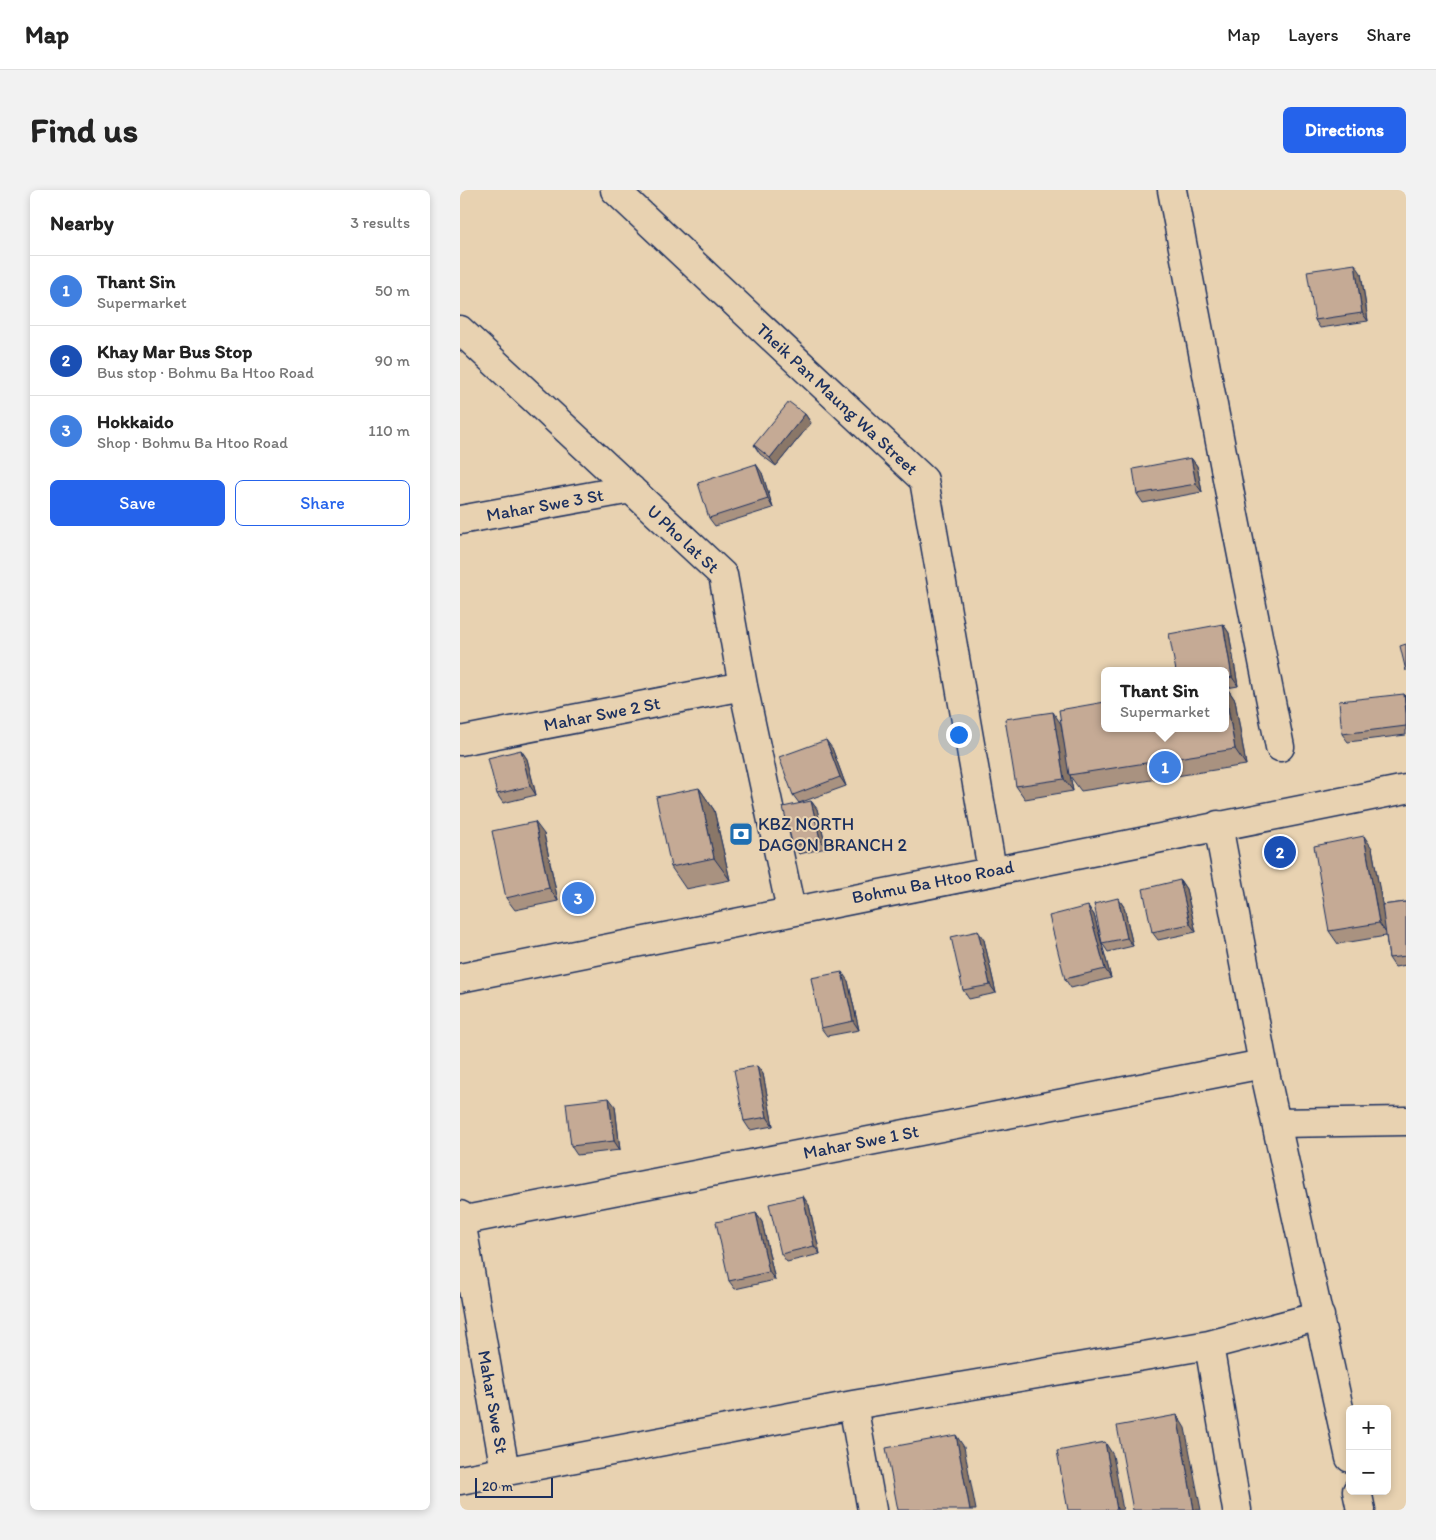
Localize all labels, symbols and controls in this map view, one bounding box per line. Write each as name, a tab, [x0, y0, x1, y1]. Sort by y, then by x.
text: Map	[25, 20, 69, 49]
text: Map	[1227, 24, 1260, 46]
text: Layers	[1288, 24, 1338, 46]
text: Share	[1366, 24, 1411, 46]
button: Directions	[1283, 107, 1406, 153]
text: Find us	[30, 109, 138, 151]
text: Nearby	[50, 210, 114, 235]
text: 3 results	[350, 213, 410, 232]
text: Thant Sin	[97, 270, 176, 293]
text: 1	[62, 281, 70, 300]
text: 50 m	[375, 281, 410, 300]
text: Supermarket	[97, 293, 187, 312]
street label: Theik Pan Maung Wa Street	[751, 318, 923, 480]
text: Khay Mar Bus Stop	[97, 340, 252, 363]
text: 2	[62, 351, 70, 370]
text: 90 m	[375, 351, 410, 370]
text: Bus stop · Bohmu Ba Htoo Road	[97, 363, 314, 382]
text: Hokkaido	[97, 410, 174, 433]
text: 3	[62, 421, 70, 440]
text: 110 m	[368, 421, 410, 440]
text: Shop · Bohmu Ba Htoo Road	[97, 433, 288, 452]
button: Save	[50, 480, 225, 526]
button: Share	[235, 480, 410, 526]
street label: Mahar Swe 3 St	[485, 484, 606, 526]
street label: U Pho lat St	[642, 500, 724, 578]
popup	[1101, 667, 1229, 732]
text: Thant Sin	[1120, 679, 1199, 702]
street label: Mahar Swe 2 St	[542, 692, 662, 736]
text: Supermarket	[1120, 702, 1210, 721]
your location	[946, 722, 972, 748]
pin: 1	[1149, 748, 1181, 786]
place label: KBZ NORTH DAGON BRANCH 2	[758, 813, 907, 856]
bank icon: KBZ NORTH DAGON BRANCH 2	[728, 821, 754, 847]
pin: 2	[1264, 833, 1296, 871]
street label: Bohmu Ba Htoo Road	[850, 855, 1016, 909]
pin: 3	[562, 879, 594, 917]
street label: Mahar Swe 1 St	[801, 1120, 921, 1164]
street label: Mahar Swe St	[473, 1348, 513, 1456]
map controls	[1346, 1405, 1391, 1495]
button: +	[1346, 1405, 1391, 1450]
button: −	[1346, 1450, 1391, 1495]
scale bar	[475, 1475, 552, 1498]
text: 20 m	[482, 1478, 513, 1495]

